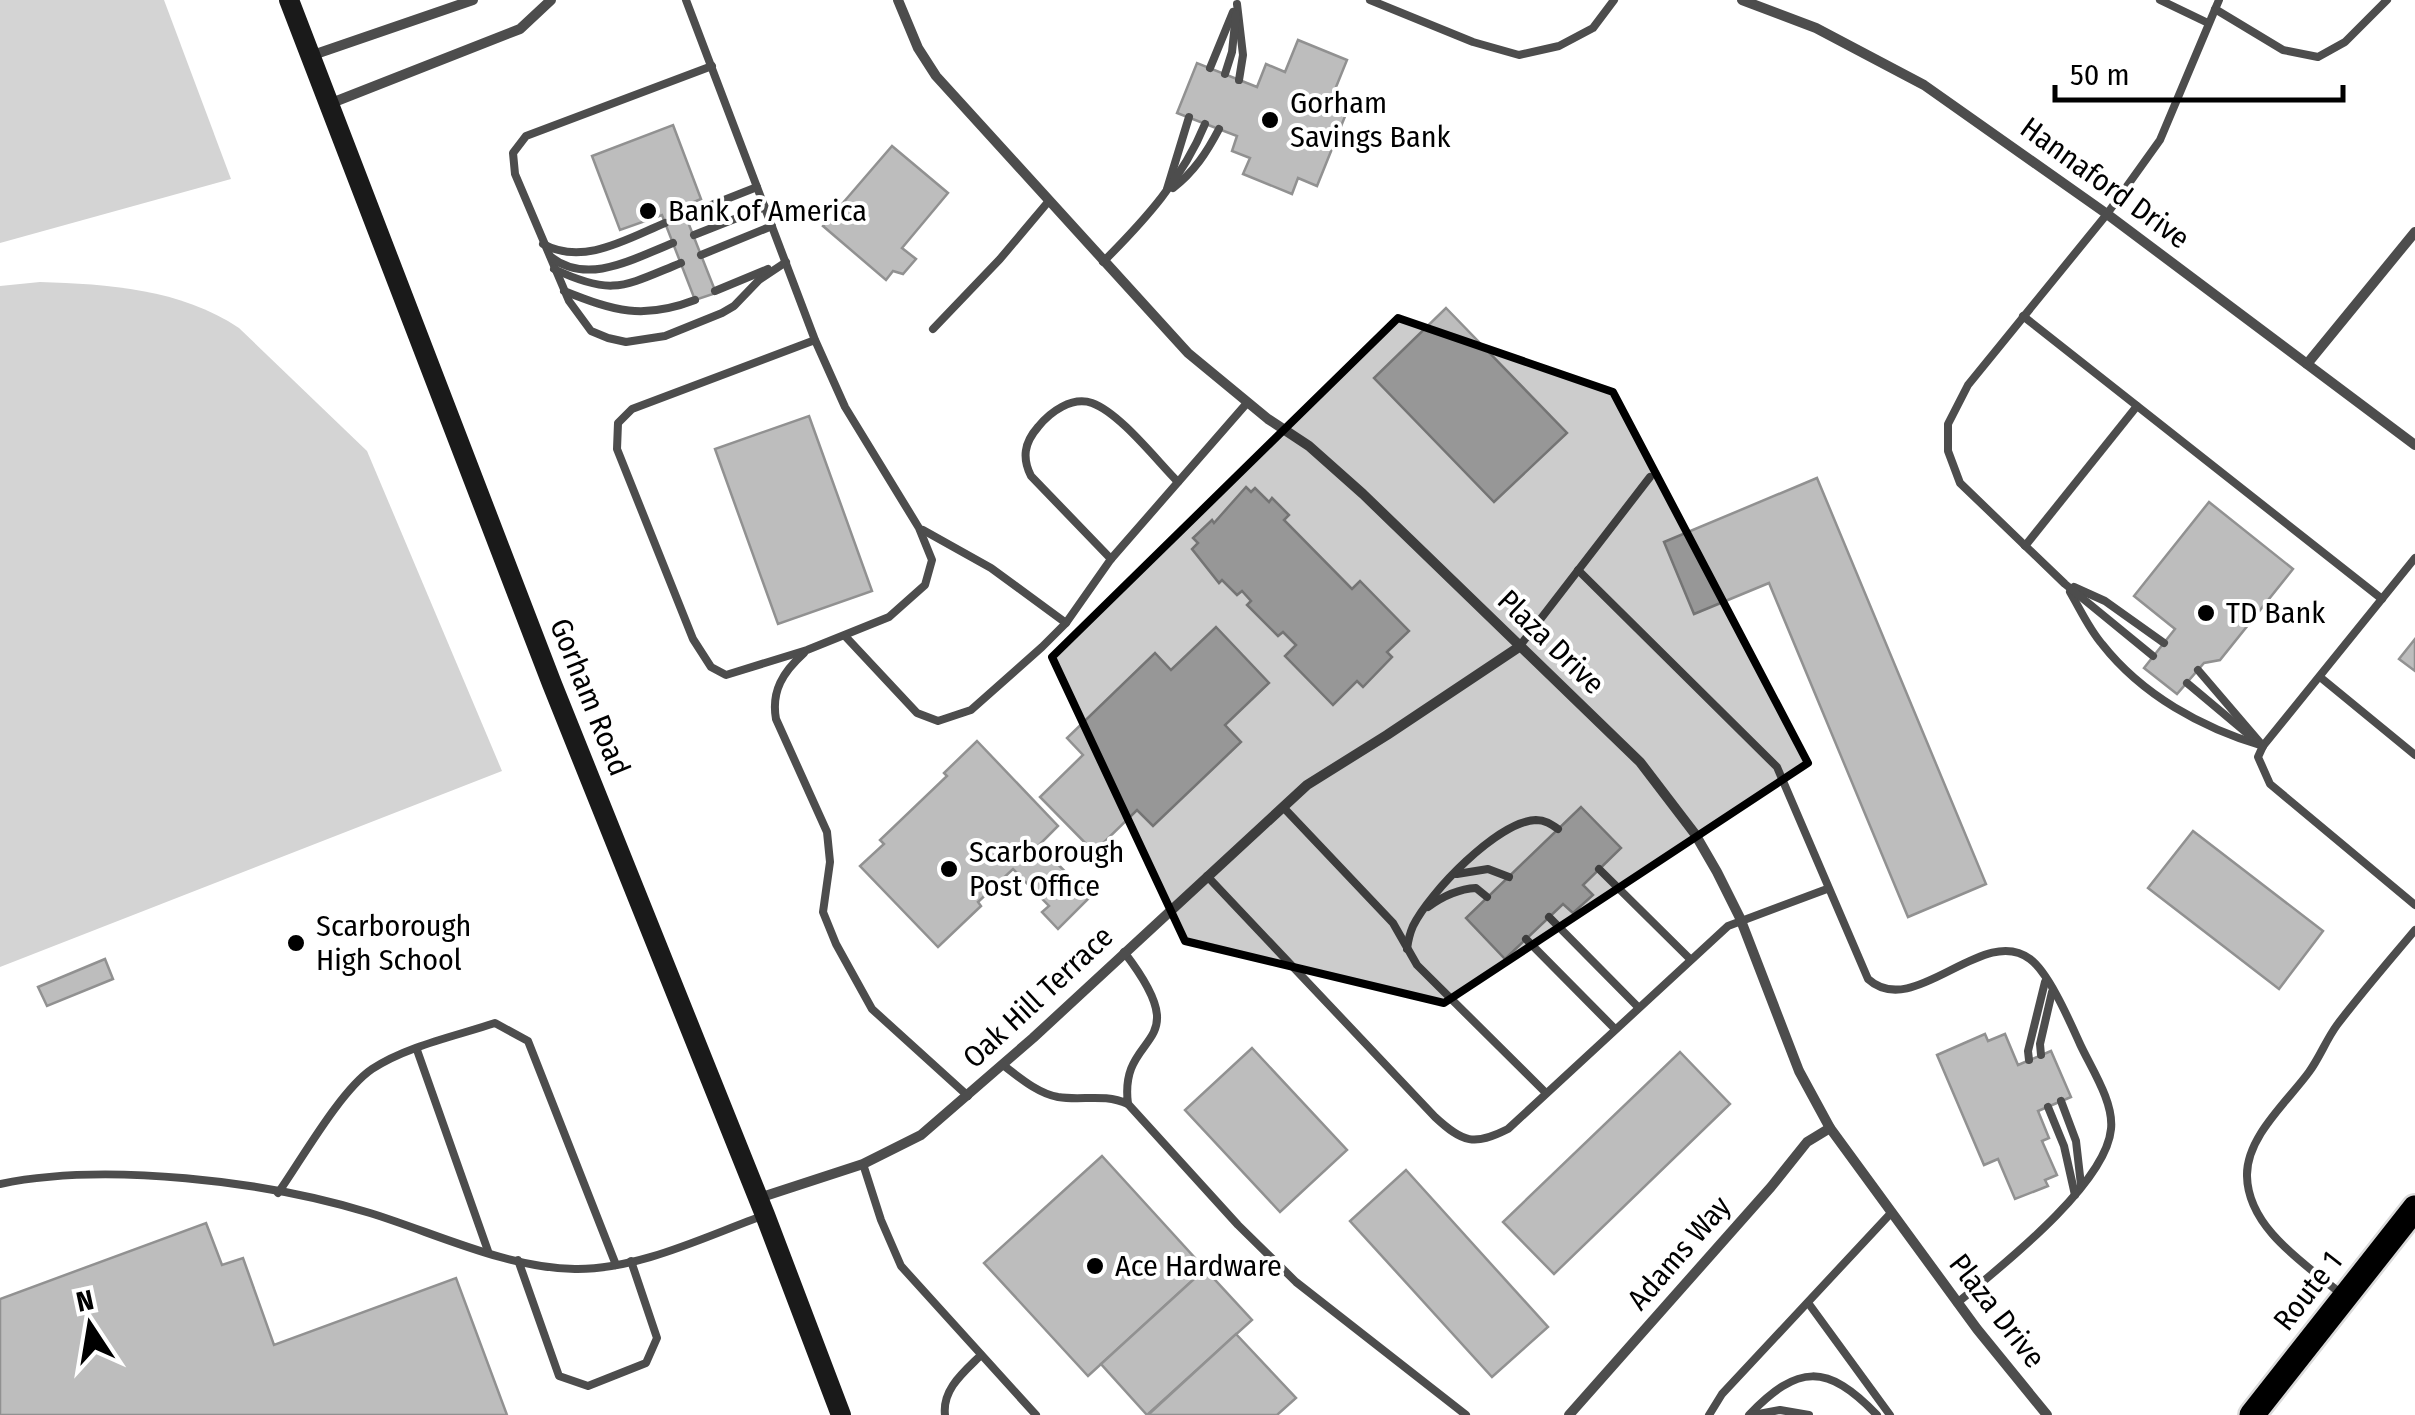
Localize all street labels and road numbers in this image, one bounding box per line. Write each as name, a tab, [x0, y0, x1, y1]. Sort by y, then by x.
street label: Hannaford Drive	[2013, 110, 2197, 256]
street label: Plaza Drive	[1490, 582, 1612, 702]
street label: Gorham Road	[542, 613, 638, 781]
street label: Oak Hill Terrace	[956, 918, 1120, 1076]
street label: Adams Way	[1620, 1188, 1738, 1317]
street label: Route 1	[2266, 1244, 2350, 1338]
street label: Plaza Drive	[1941, 1247, 2053, 1375]

